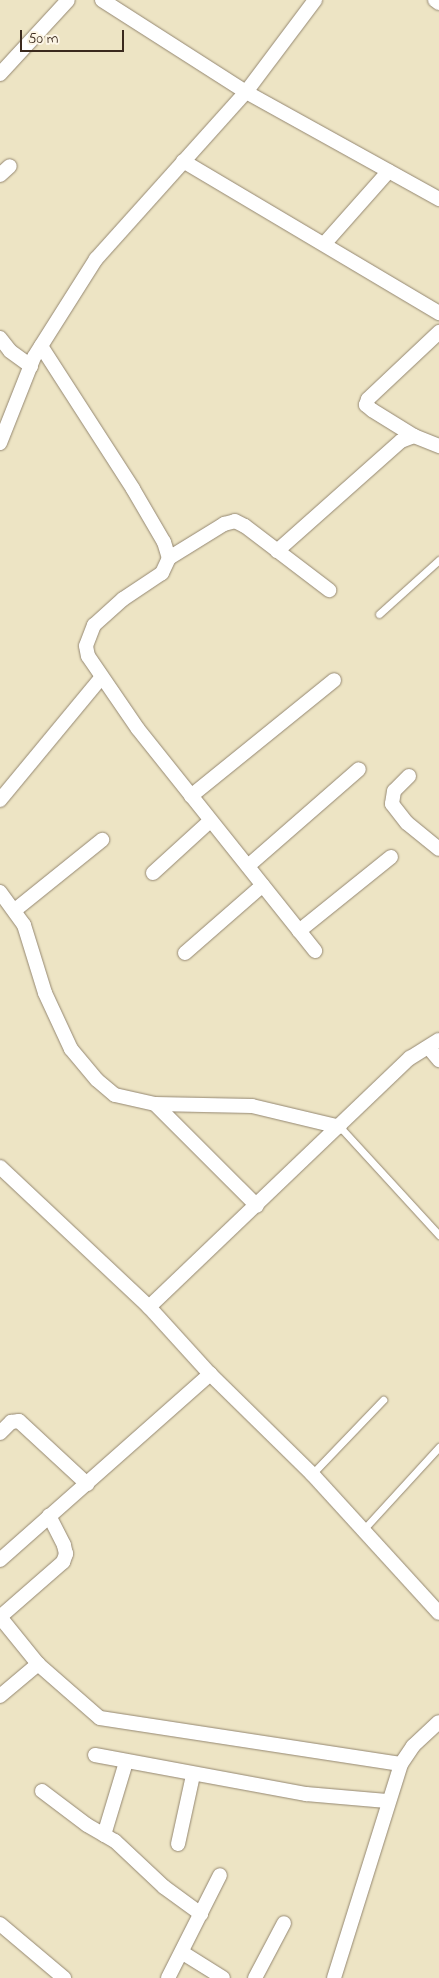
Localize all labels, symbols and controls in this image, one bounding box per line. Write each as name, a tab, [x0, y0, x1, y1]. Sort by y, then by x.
scale bar	[22, 20, 126, 52]
text: 50 m	[28, 28, 58, 50]

